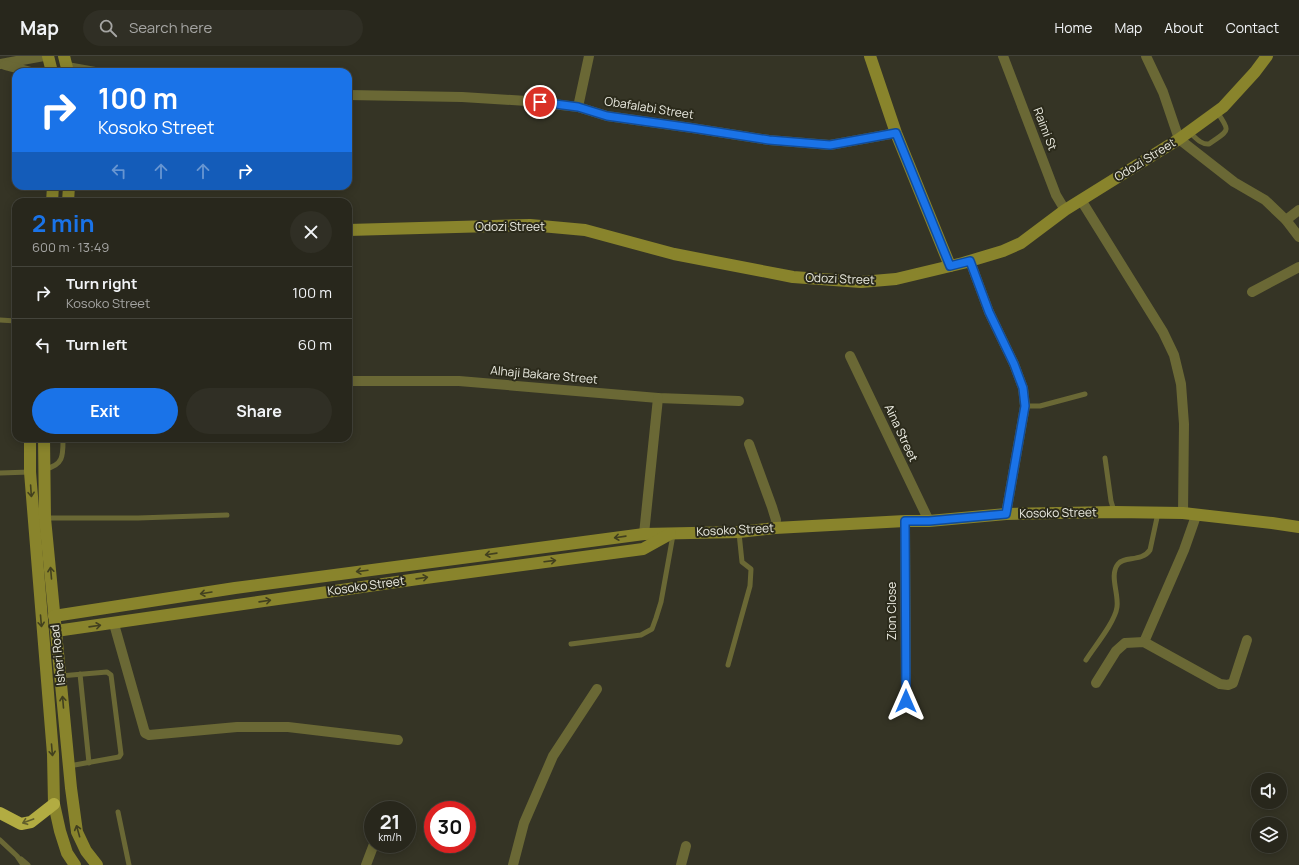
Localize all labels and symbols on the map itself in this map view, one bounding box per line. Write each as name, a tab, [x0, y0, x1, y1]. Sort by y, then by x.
pin	[523, 85, 557, 119]
street label: Obafalabi Street	[603, 92, 695, 123]
street label: Raimi St	[1030, 105, 1061, 153]
street label: Odozi Street	[1111, 134, 1179, 185]
street label: Odozi Street	[475, 218, 545, 235]
street label: Odozi Street	[805, 269, 875, 288]
street label: Alhaji Bakare Street	[490, 361, 599, 388]
street label: Aina Street	[881, 401, 922, 465]
one-way arrow	[27, 484, 34, 497]
street label: Kosoko Street	[1019, 503, 1097, 522]
street label: Kosoko Street	[696, 519, 774, 540]
one-way arrow	[614, 533, 627, 541]
one-way arrow	[485, 550, 498, 558]
one-way arrow	[543, 557, 556, 565]
one-way arrow	[47, 567, 54, 580]
one-way arrow	[356, 567, 369, 575]
street label: Kosoko Street	[326, 572, 406, 599]
one-way arrow	[415, 574, 428, 582]
street label: Zion Close	[883, 582, 900, 640]
one-way arrow	[200, 589, 213, 597]
one-way arrow	[258, 597, 271, 605]
one-way arrow	[37, 614, 45, 627]
one-way arrow	[88, 622, 101, 630]
street label: Isheri Road	[46, 624, 69, 686]
position arrow	[885, 680, 927, 722]
one-way arrow	[59, 696, 66, 709]
one-way arrow	[49, 743, 56, 756]
speed limit sign: 30	[424, 801, 476, 853]
one-way arrow	[23, 818, 35, 826]
one-way arrow	[74, 825, 81, 838]

